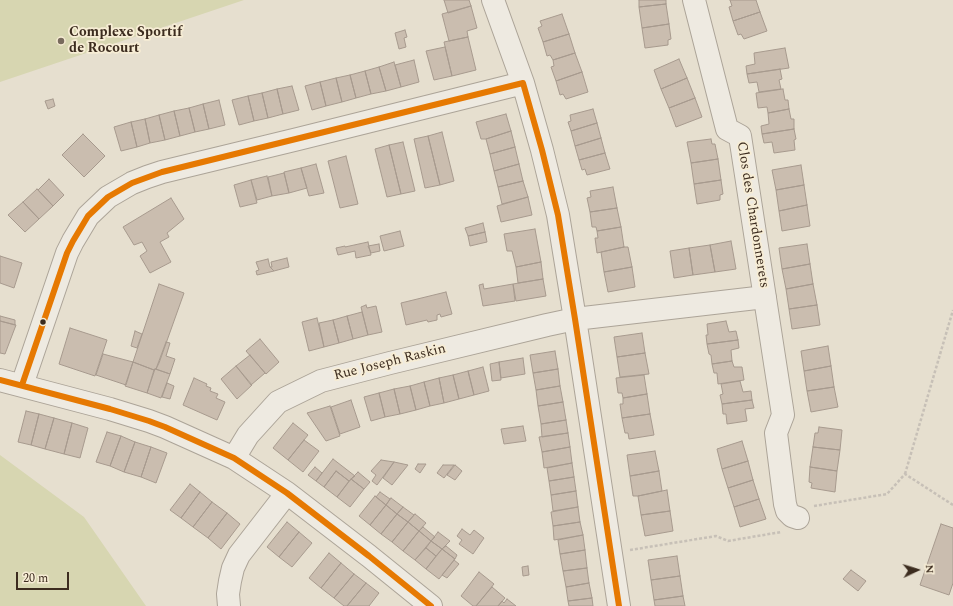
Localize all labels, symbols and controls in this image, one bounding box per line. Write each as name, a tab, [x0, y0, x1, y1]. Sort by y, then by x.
place label: Complexe Sportif de Rocourt	[69, 25, 182, 58]
marker: Complexe Sportif de Rocourt	[56, 36, 66, 46]
street label: Clos des Chardonnerets	[732, 141, 772, 289]
unlabelled marker	[38, 317, 48, 327]
street label: Rue Joseph Raskin	[332, 341, 448, 385]
north arrow	[897, 550, 937, 590]
scale bar	[18, 564, 71, 590]
text: N	[921, 564, 938, 574]
text: 20 m	[23, 569, 48, 588]

